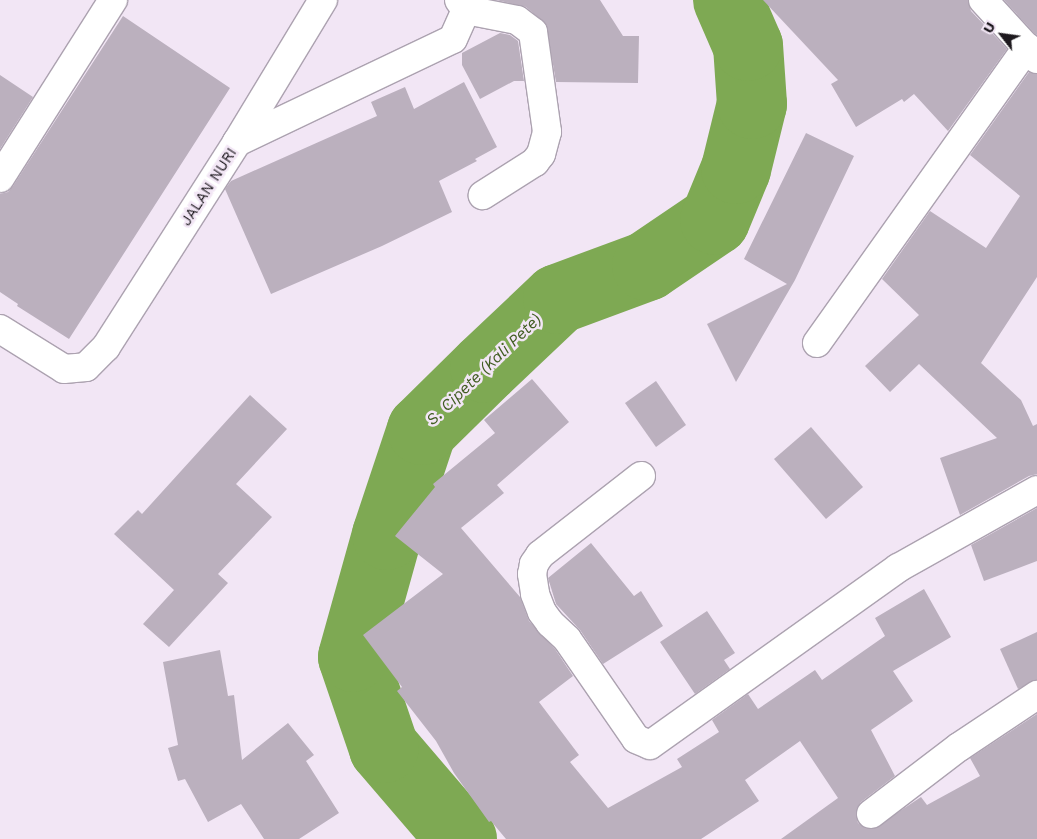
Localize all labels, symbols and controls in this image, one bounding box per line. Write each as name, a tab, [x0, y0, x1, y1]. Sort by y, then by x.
north arrow	[977, 10, 1027, 60]
text: U	[980, 19, 998, 36]
street label: JALAN NURI	[177, 145, 241, 229]
water label: S. Cipete (Kali Pete)	[423, 310, 545, 430]

